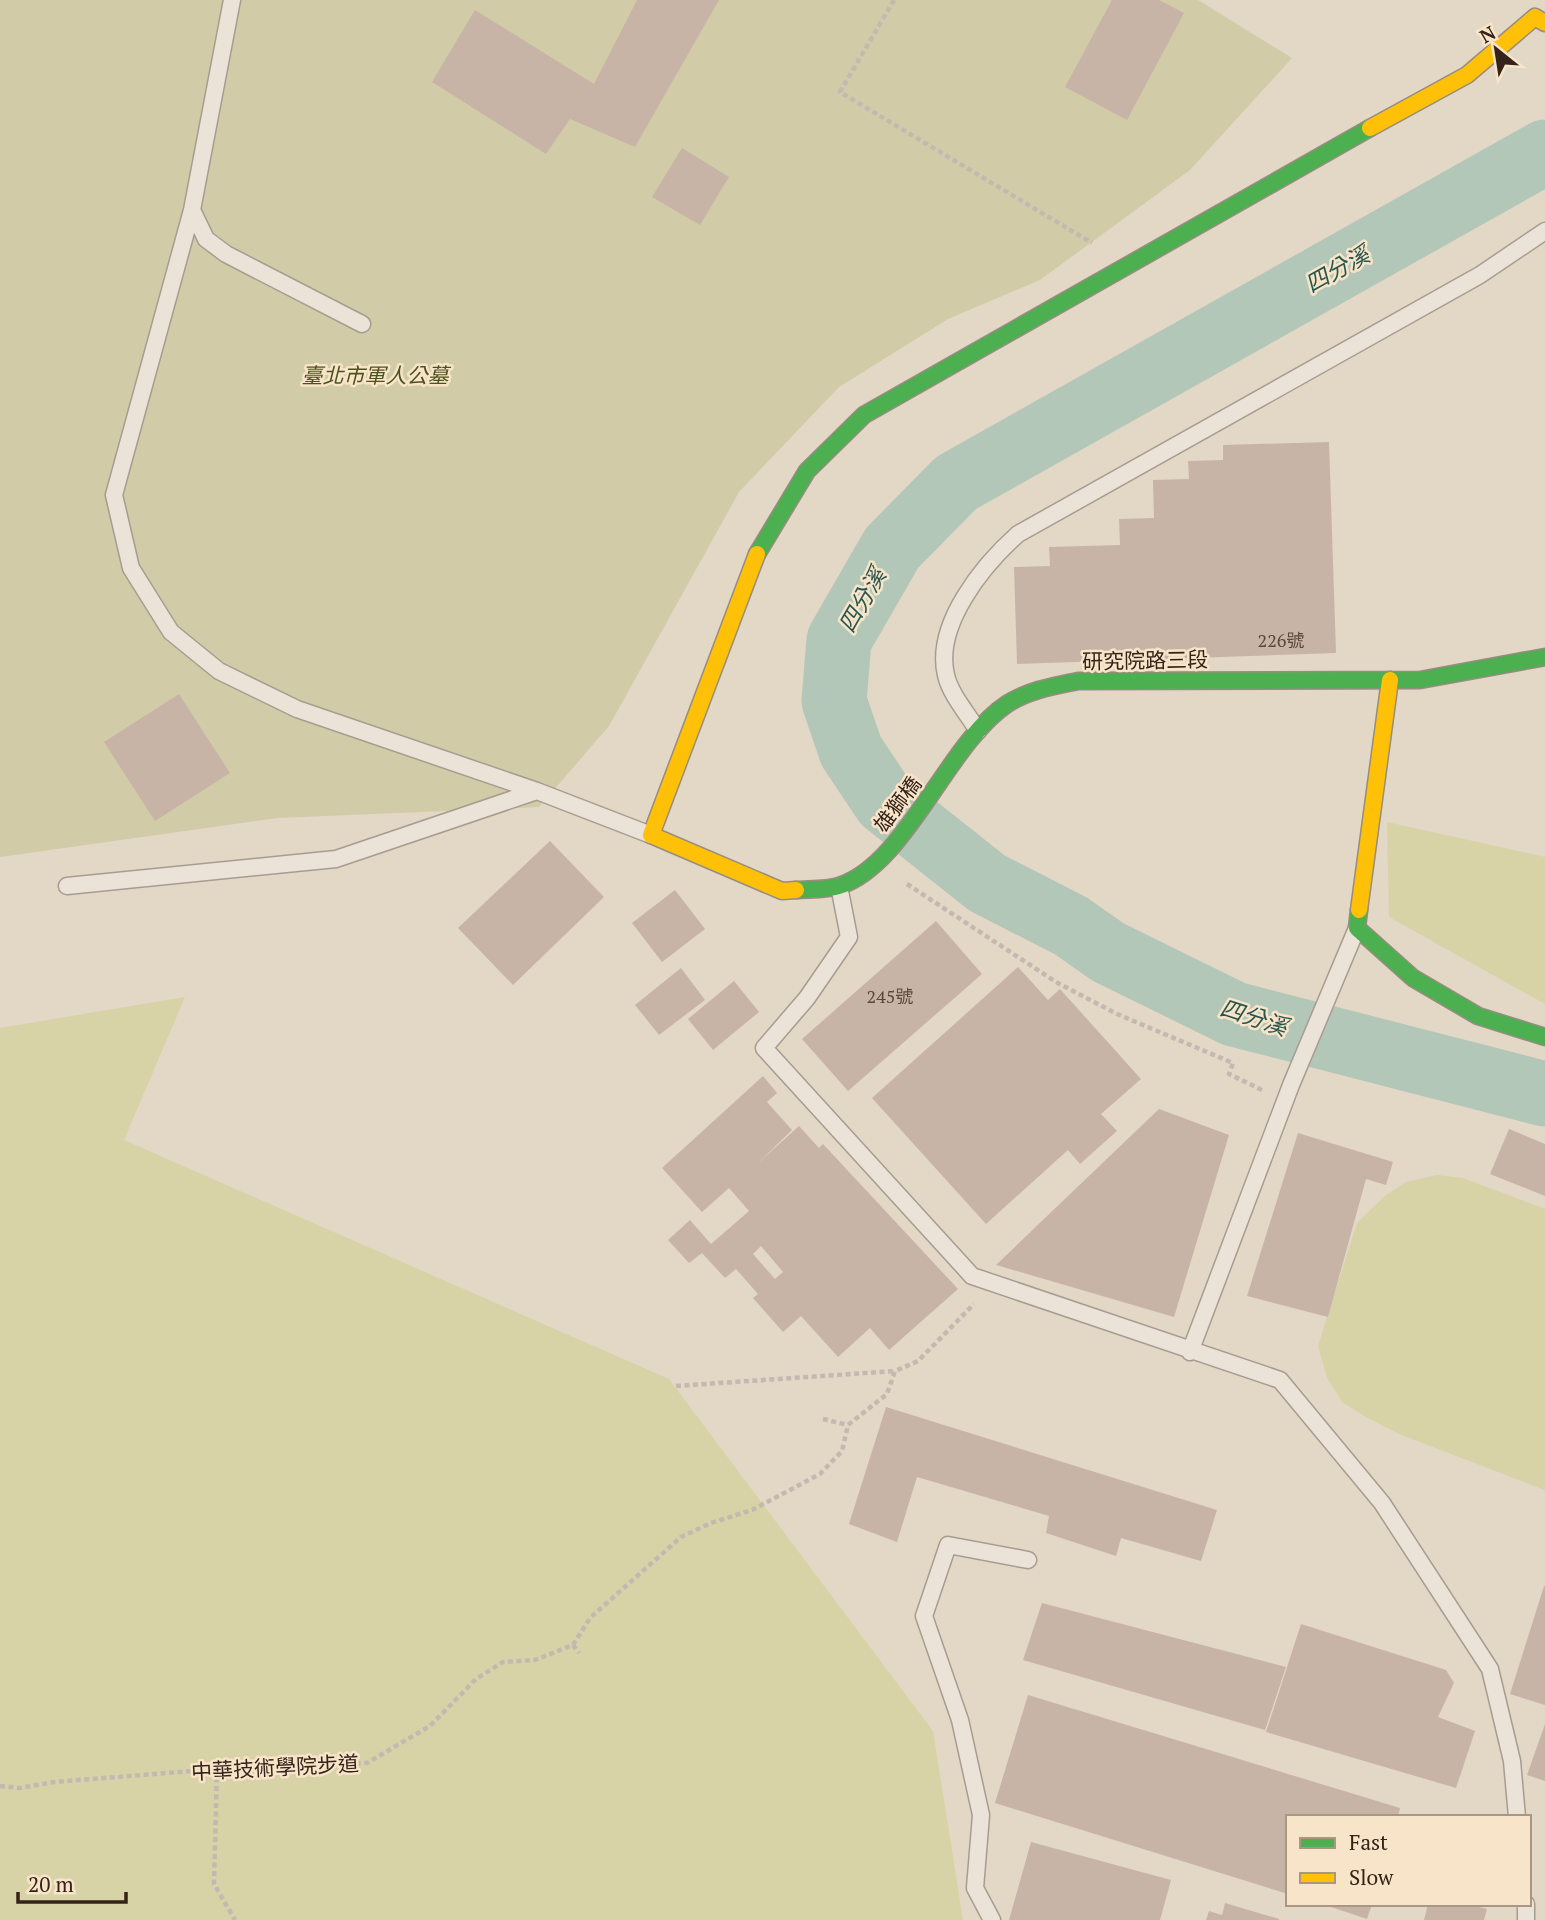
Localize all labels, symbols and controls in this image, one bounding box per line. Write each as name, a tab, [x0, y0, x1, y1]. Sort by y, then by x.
north arrow	[1461, 14, 1531, 84]
text: N	[1475, 19, 1500, 48]
water label: 四分溪	[1299, 237, 1377, 299]
park label: 臺北市軍人公墓	[302, 361, 451, 389]
water label: 四分溪	[831, 560, 894, 638]
house number: 226號	[1258, 628, 1304, 652]
street label: 研究院路三段	[1082, 645, 1208, 675]
street label: 雄獅橋	[867, 770, 927, 838]
house number: 245號	[867, 984, 913, 1008]
water label: 四分溪	[1216, 992, 1294, 1043]
street label: 中華技術學院步道	[190, 1749, 360, 1785]
legend	[1286, 1815, 1531, 1906]
text: Fast	[1349, 1828, 1388, 1856]
scale bar	[18, 1860, 126, 1904]
text: Slow	[1349, 1863, 1394, 1891]
text: 20 m	[28, 1870, 74, 1898]

